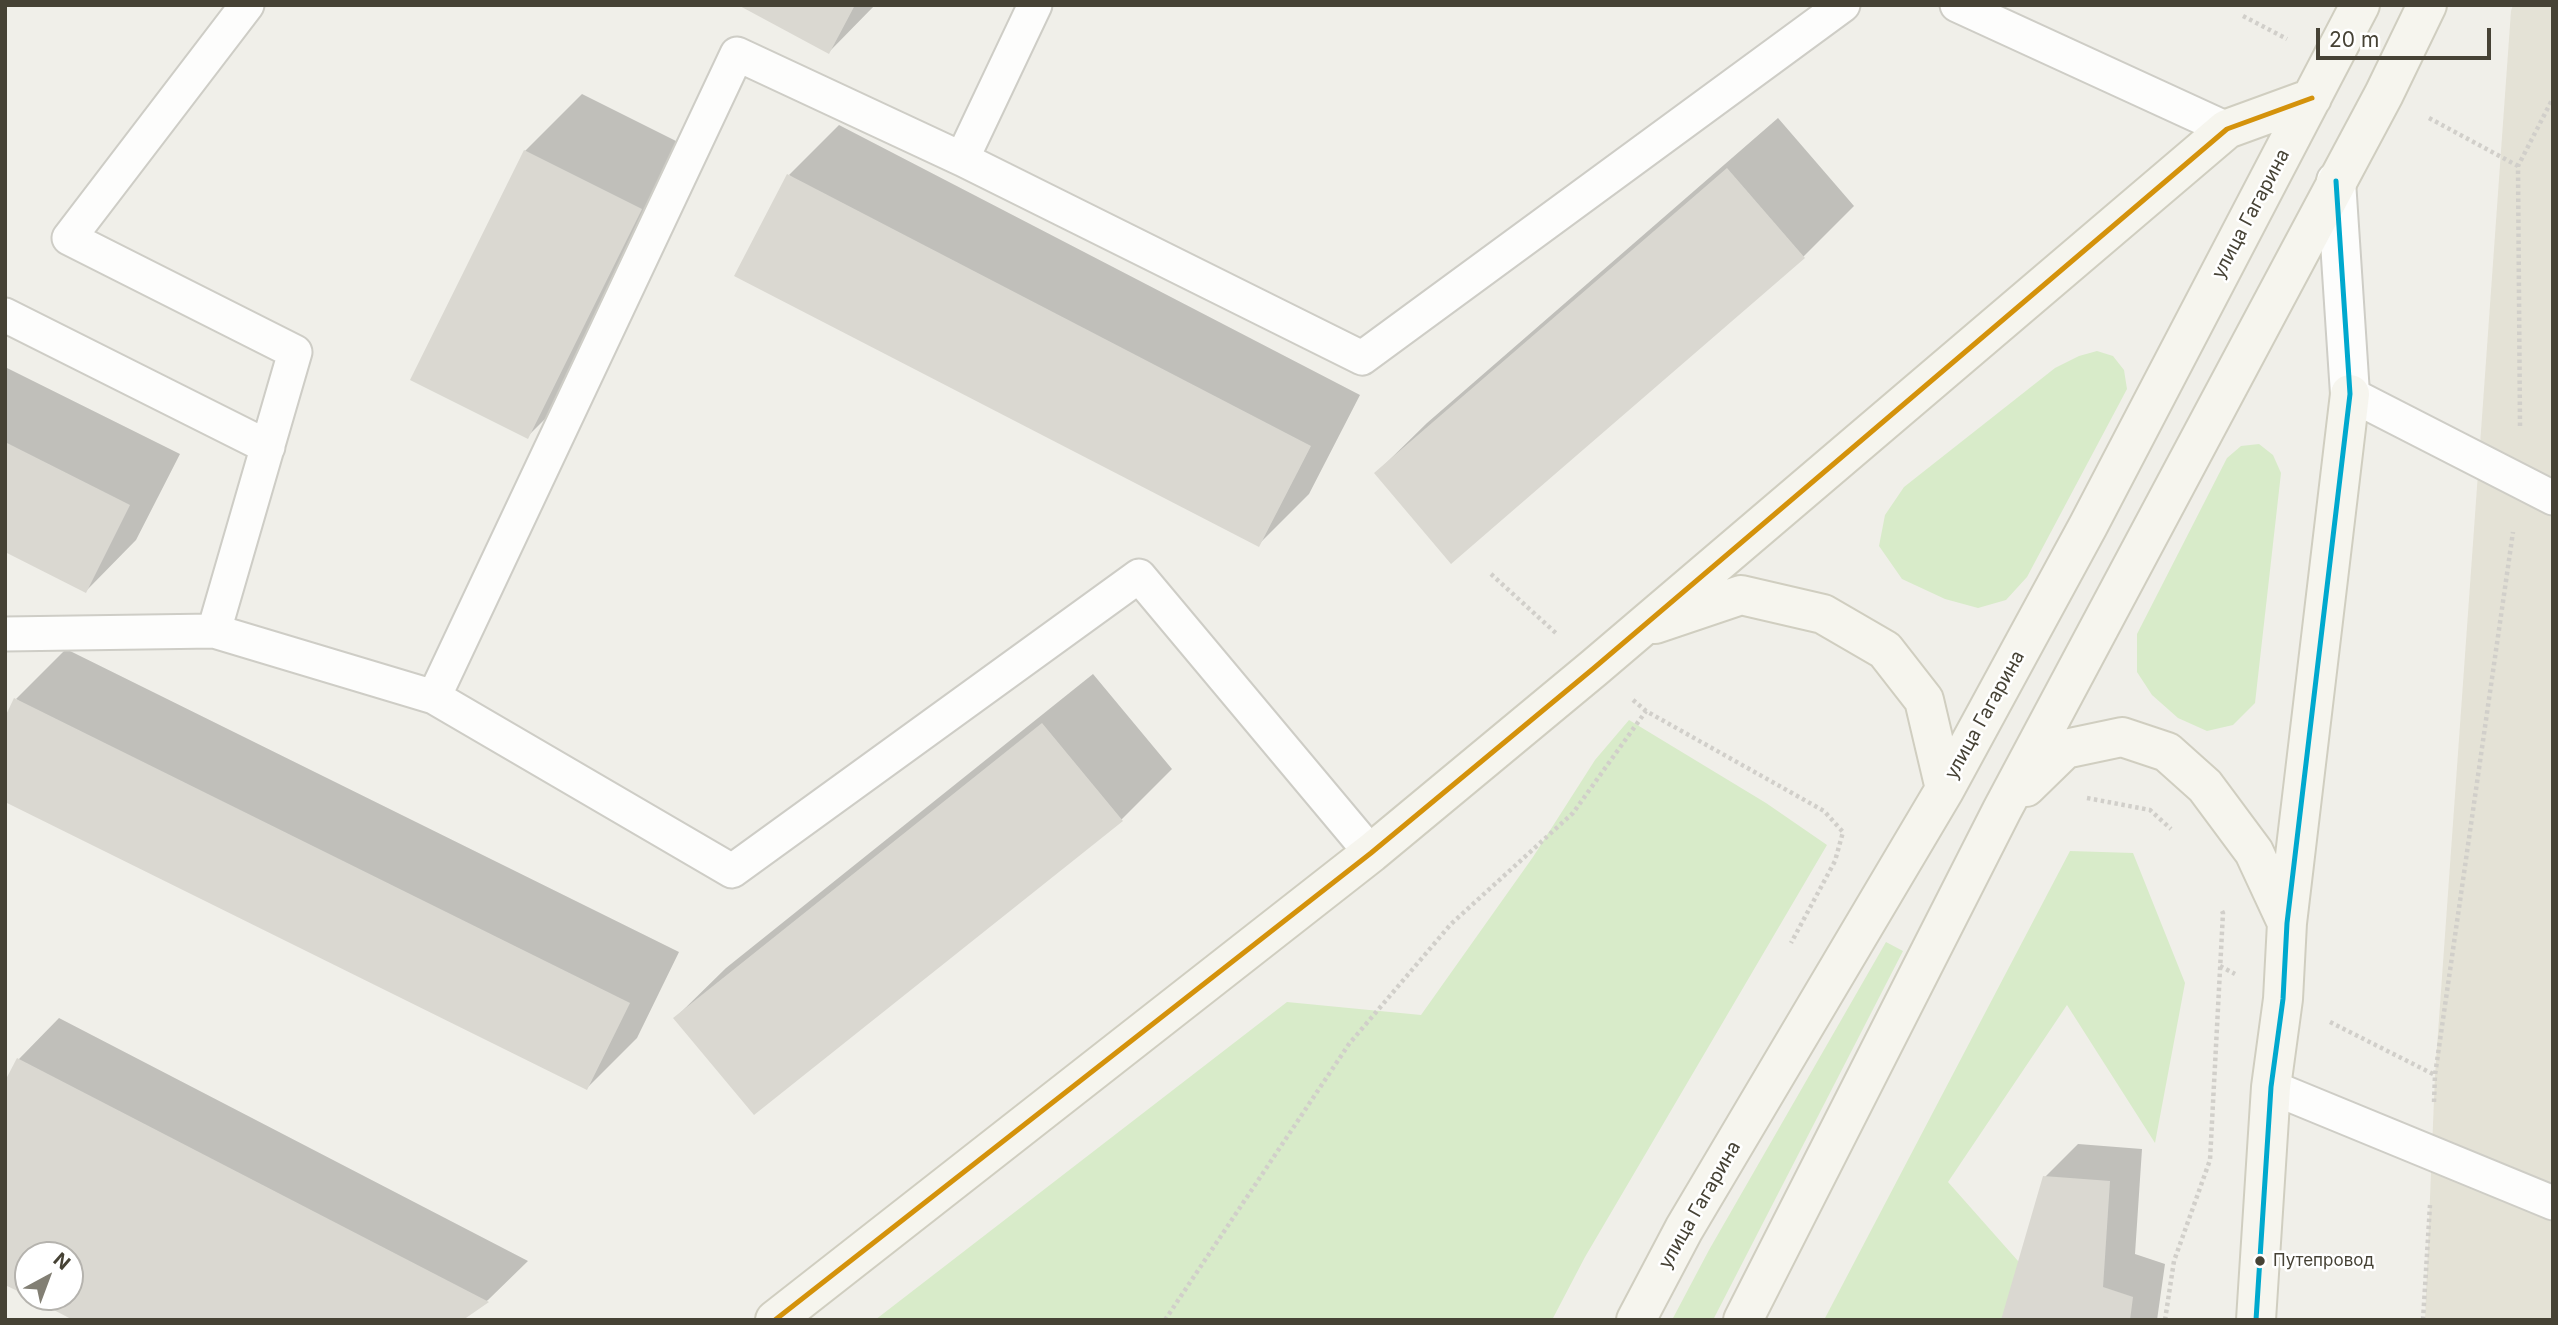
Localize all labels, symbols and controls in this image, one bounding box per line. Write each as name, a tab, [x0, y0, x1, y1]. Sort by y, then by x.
scale bar	[2320, 14, 2495, 58]
text: 20 m	[2329, 27, 2379, 52]
street label: улица Гагарина	[2207, 145, 2295, 283]
street label: улица Гагарина	[1940, 647, 2030, 783]
street label: улица Гагарина	[1654, 1137, 1746, 1273]
north arrow	[14, 1241, 84, 1311]
text: N	[49, 1248, 75, 1275]
place label: Путепровод	[2273, 1251, 2374, 1271]
marker: Путепровод	[2253, 1254, 2267, 1268]

